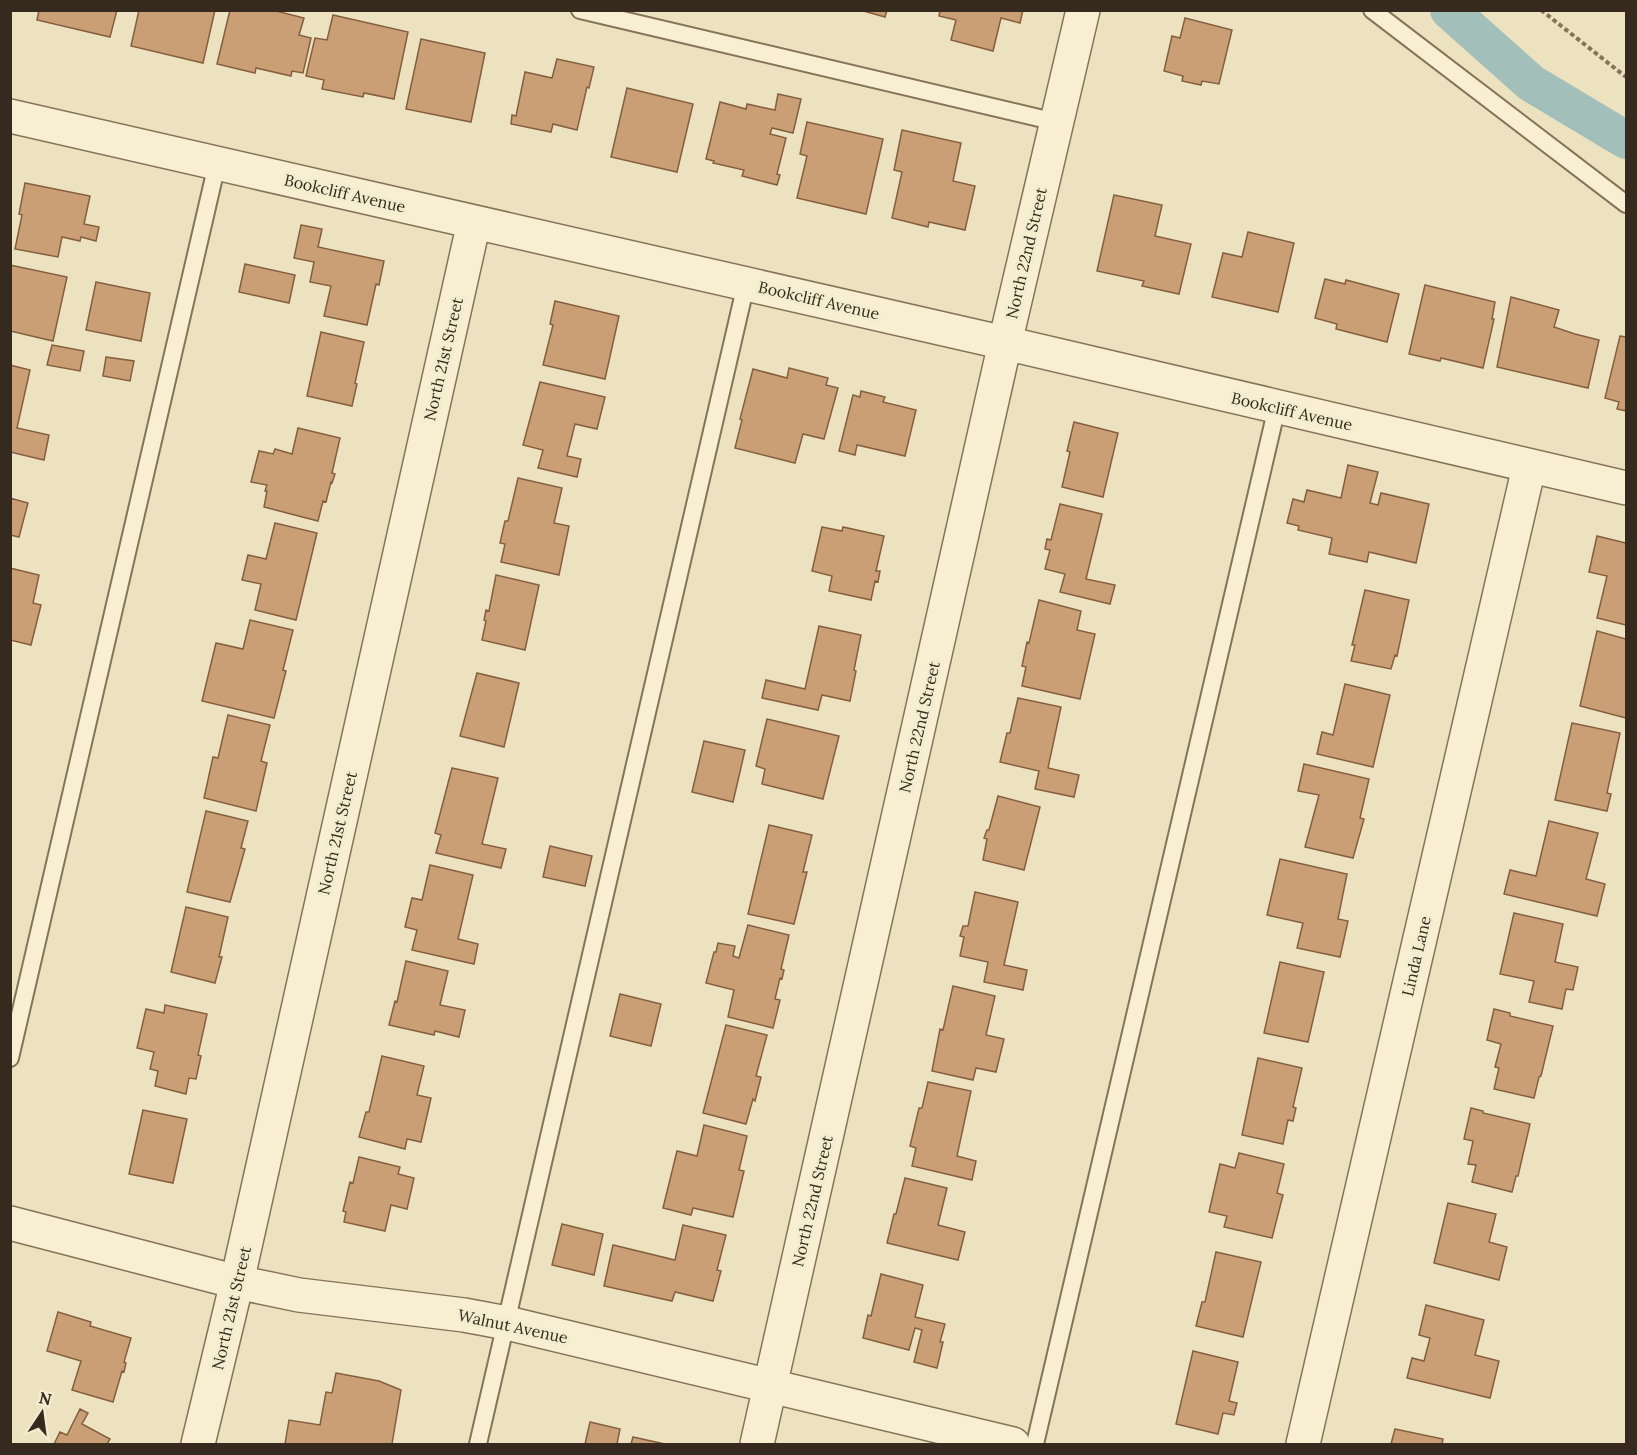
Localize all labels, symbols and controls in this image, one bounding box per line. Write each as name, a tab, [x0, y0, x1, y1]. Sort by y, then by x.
street label: Bookcliff Avenue	[282, 169, 408, 217]
street label: North 22nd Street	[1001, 184, 1051, 321]
street label: Bookcliff Avenue	[756, 276, 882, 324]
street label: North 21st Street	[419, 295, 467, 423]
street label: Bookcliff Avenue	[1229, 387, 1355, 435]
street label: North 22nd Street	[894, 658, 944, 795]
street label: North 21st Street	[313, 769, 361, 897]
street label: Linda Lane	[1397, 914, 1435, 998]
street label: North 22nd Street	[787, 1132, 837, 1269]
street label: North 21st Street	[207, 1244, 255, 1372]
street label: Walnut Avenue	[456, 1305, 570, 1347]
north arrow	[12, 1383, 72, 1443]
text: N	[37, 1387, 54, 1410]

